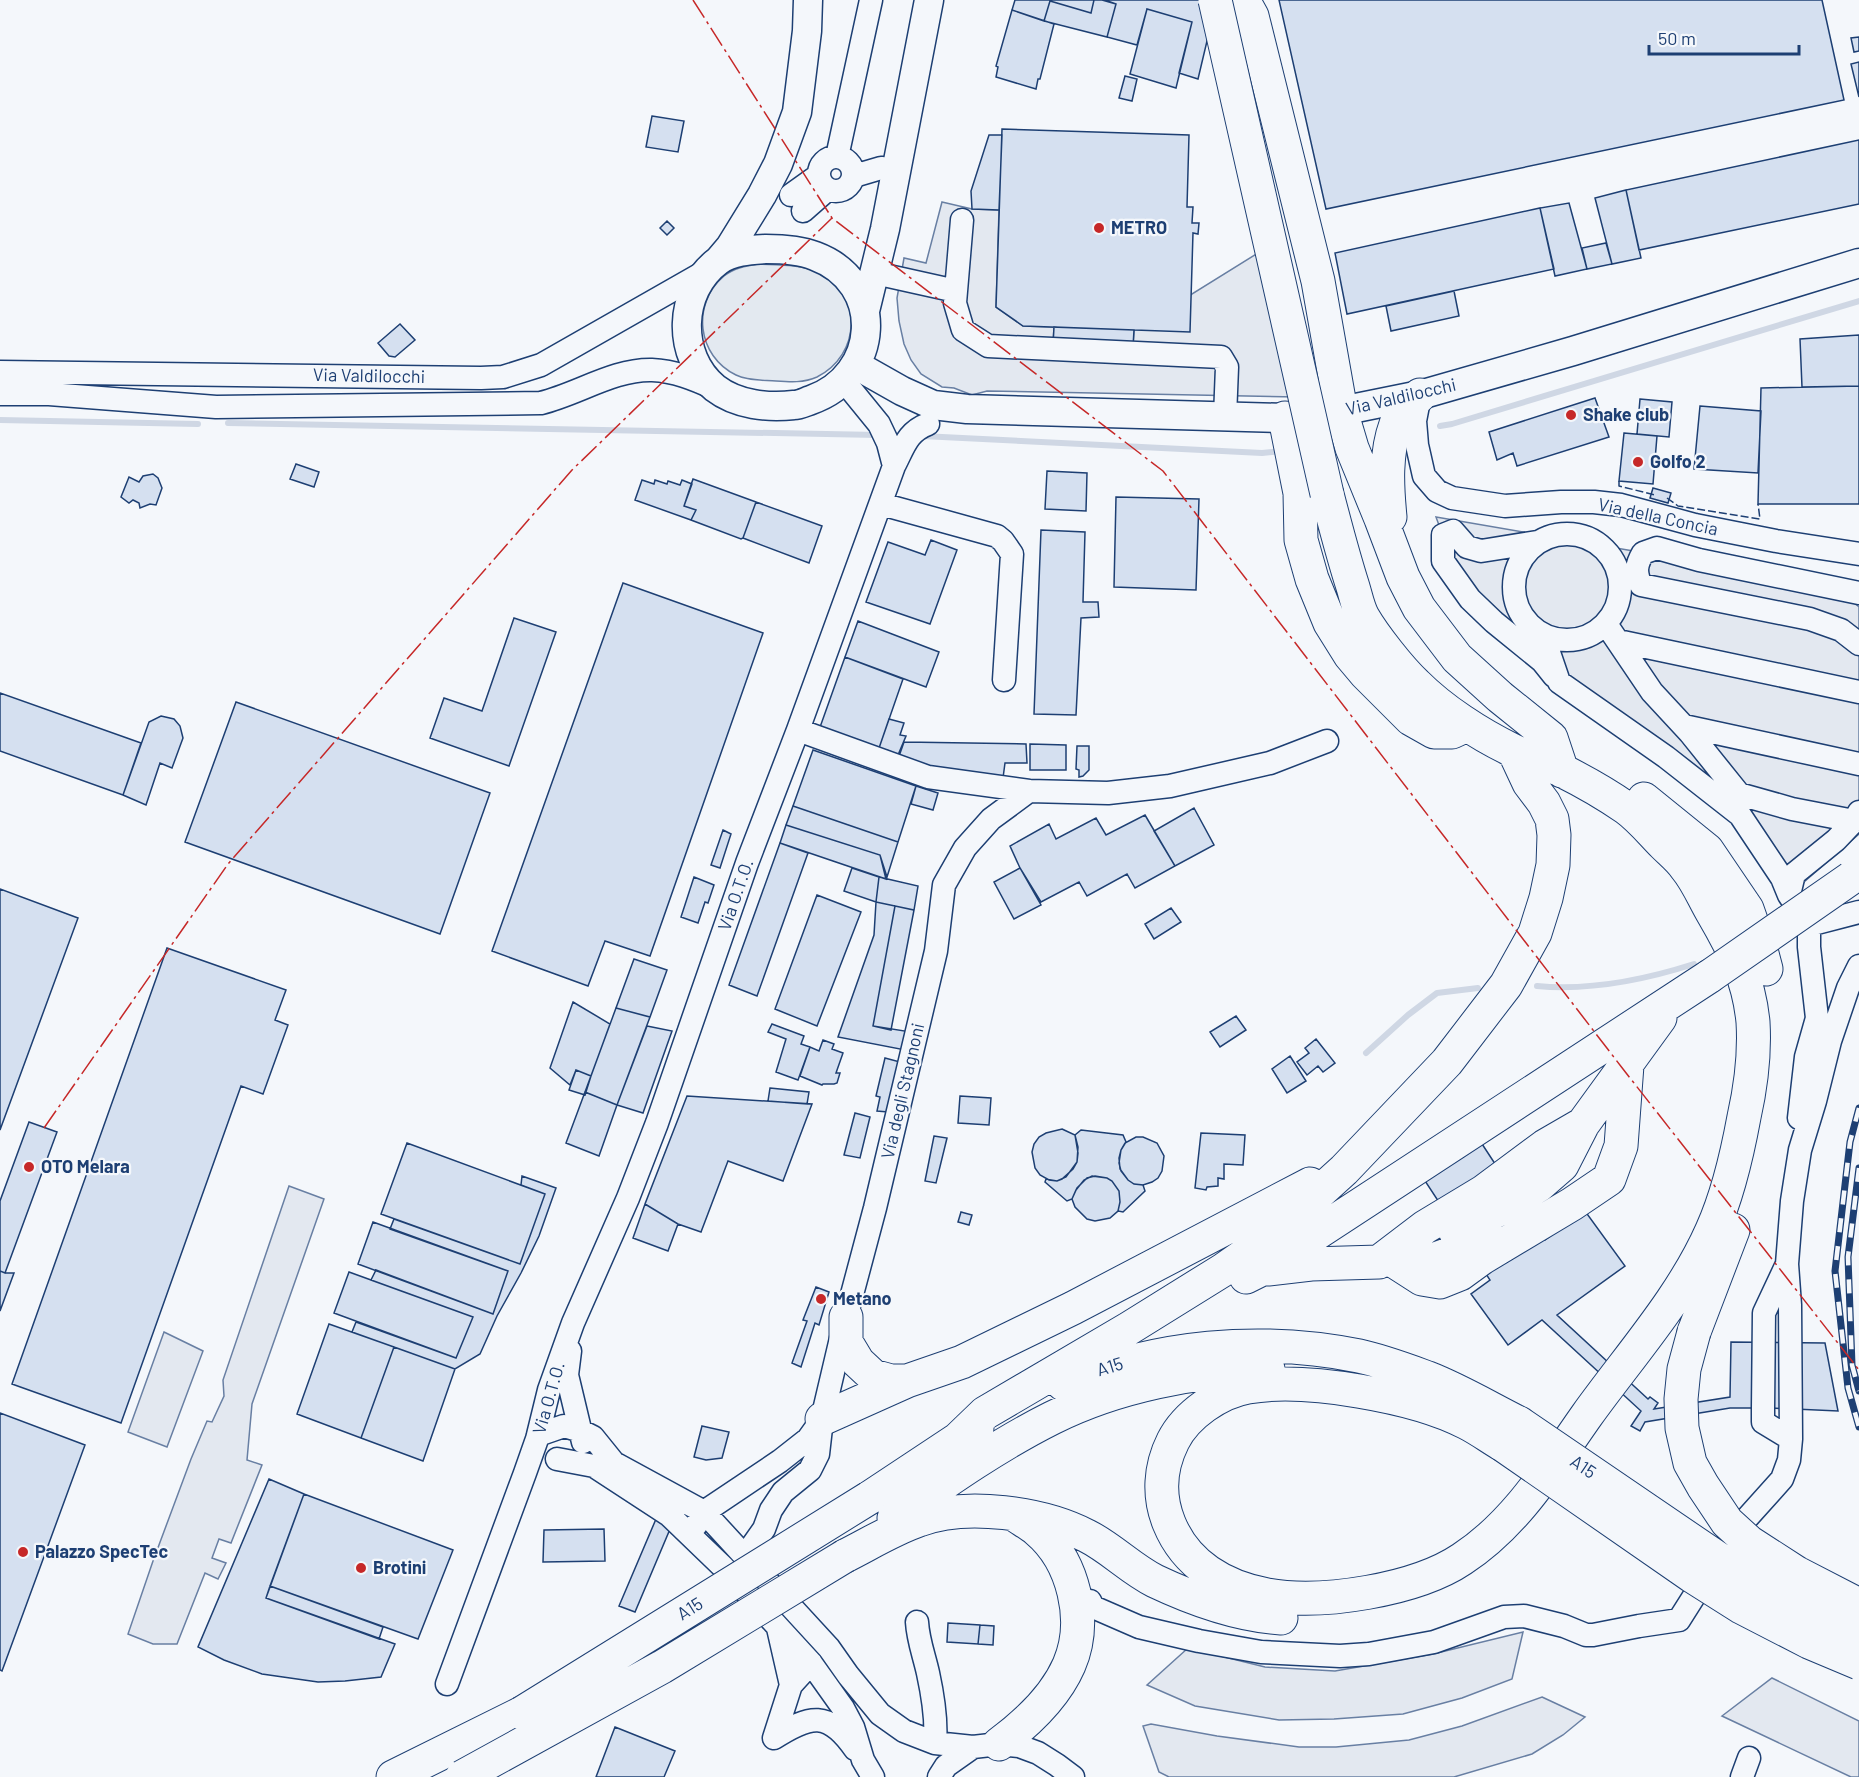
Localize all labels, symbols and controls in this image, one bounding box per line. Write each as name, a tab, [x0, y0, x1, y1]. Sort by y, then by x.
scale bar	[1649, 18, 1799, 56]
text: 50 m	[1658, 27, 1696, 49]
place label: METRO	[1111, 216, 1167, 238]
marker: METRO	[1092, 221, 1106, 235]
street label: Via Valdilocchi	[313, 363, 425, 387]
street label: Via Valdilocchi	[1344, 373, 1458, 419]
place label: Shake club	[1583, 403, 1669, 425]
marker: Shake club	[1564, 408, 1578, 422]
place label: Golfo 2	[1650, 450, 1706, 472]
marker: Golfo 2	[1631, 455, 1645, 469]
street label: Via della Concia	[1596, 493, 1720, 539]
street label: Via O.T.O.	[713, 856, 758, 933]
street label: Via degli Stagnoni	[876, 1021, 928, 1161]
place label: OTO Melara	[41, 1155, 130, 1177]
marker: OTO Melara	[22, 1160, 36, 1174]
place label: Metano	[833, 1287, 892, 1309]
marker: Metano	[814, 1292, 828, 1306]
street label: A15	[1094, 1352, 1126, 1380]
street label: Via O.T.O.	[527, 1359, 569, 1436]
street label: A15	[1566, 1450, 1601, 1483]
place label: Palazzo SpecTec	[35, 1540, 168, 1562]
marker: Palazzo SpecTec	[16, 1545, 30, 1559]
place label: Brotini	[373, 1556, 426, 1578]
marker: Brotini	[354, 1561, 368, 1575]
street label: A15	[672, 1592, 707, 1624]

